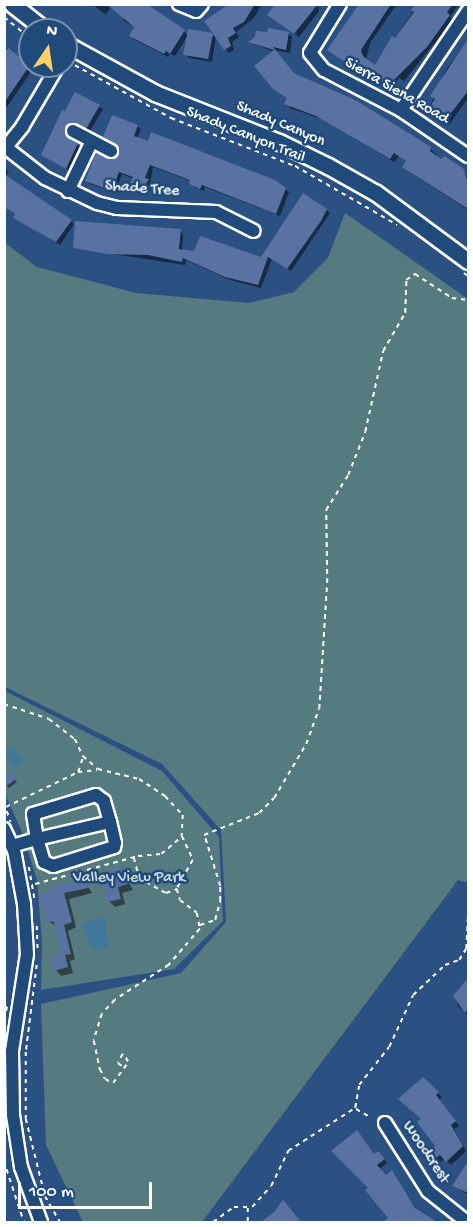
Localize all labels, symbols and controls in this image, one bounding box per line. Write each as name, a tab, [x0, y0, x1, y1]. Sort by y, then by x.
north arrow	[18, 18, 78, 78]
text: N	[44, 21, 59, 42]
street label: Sierra Siena Road	[340, 54, 452, 130]
street label: Shady Canyon	[233, 98, 327, 152]
street label: Shady Canyon Trail	[183, 103, 307, 169]
street label: Shade Tree	[104, 178, 180, 202]
park label: Valley View Park	[73, 869, 185, 889]
street label: Woodcrest	[397, 1118, 453, 1188]
scale bar	[21, 1170, 154, 1208]
text: 100 m	[29, 1182, 74, 1203]

